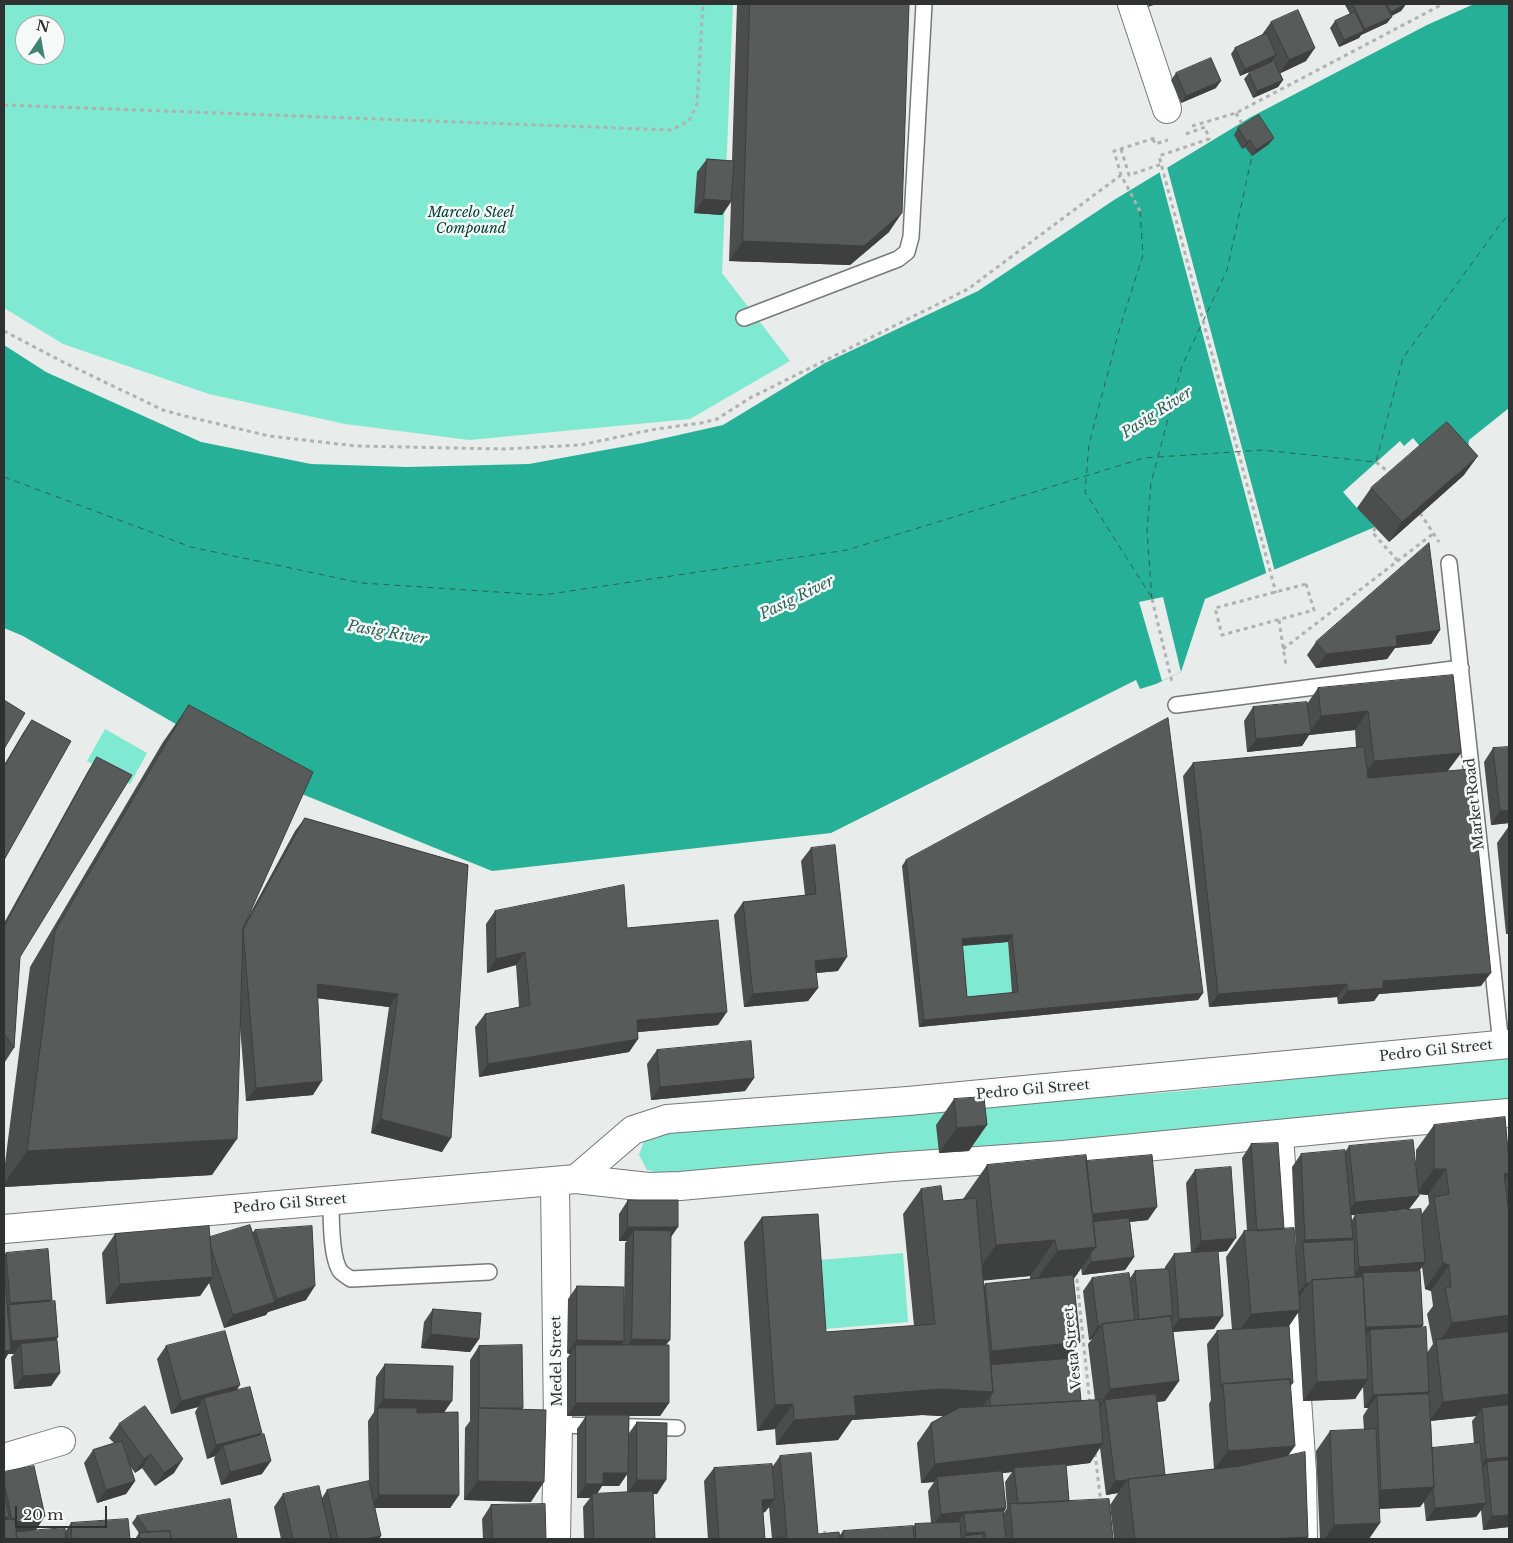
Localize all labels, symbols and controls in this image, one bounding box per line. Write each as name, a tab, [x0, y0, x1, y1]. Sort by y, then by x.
north arrow	[15, 15, 65, 65]
text: N	[35, 16, 51, 36]
park label: Marcelo Steel Compound	[428, 205, 514, 238]
water label: Pasig River	[1118, 384, 1196, 442]
water label: Pasig River	[757, 572, 837, 624]
water label: Pasig River	[346, 617, 428, 649]
street label: Market Road	[1462, 757, 1488, 851]
street label: Pedro Gil Street	[1378, 1037, 1494, 1065]
street label: Pedro Gil Street	[975, 1077, 1091, 1103]
street label: Pedro Gil Street	[232, 1191, 348, 1217]
street label: Vesta Street	[1060, 1306, 1086, 1390]
street label: Medel Street	[548, 1315, 566, 1407]
scale bar	[18, 1496, 110, 1528]
text: 20 m	[23, 1505, 63, 1524]

